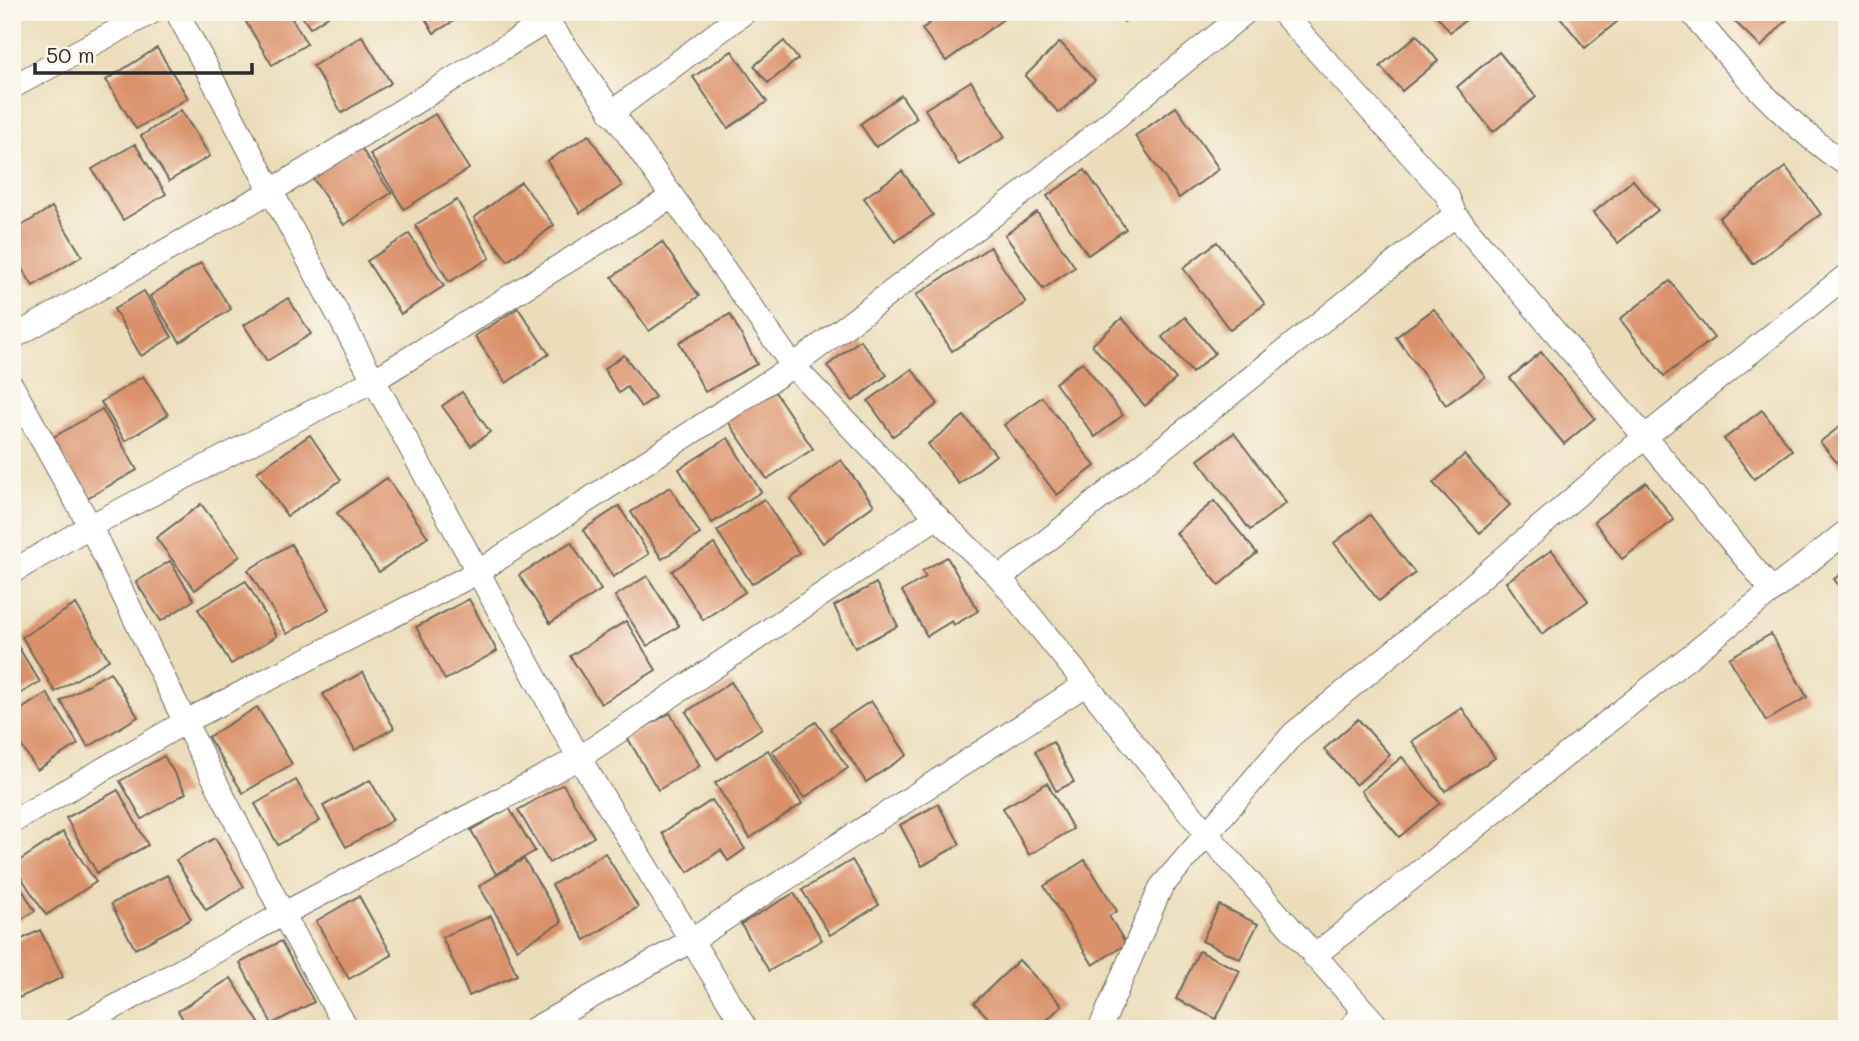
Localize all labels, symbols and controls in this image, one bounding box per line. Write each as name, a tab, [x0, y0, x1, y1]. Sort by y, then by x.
scale bar	[35, 32, 252, 76]
text: 50 m	[46, 41, 95, 68]

